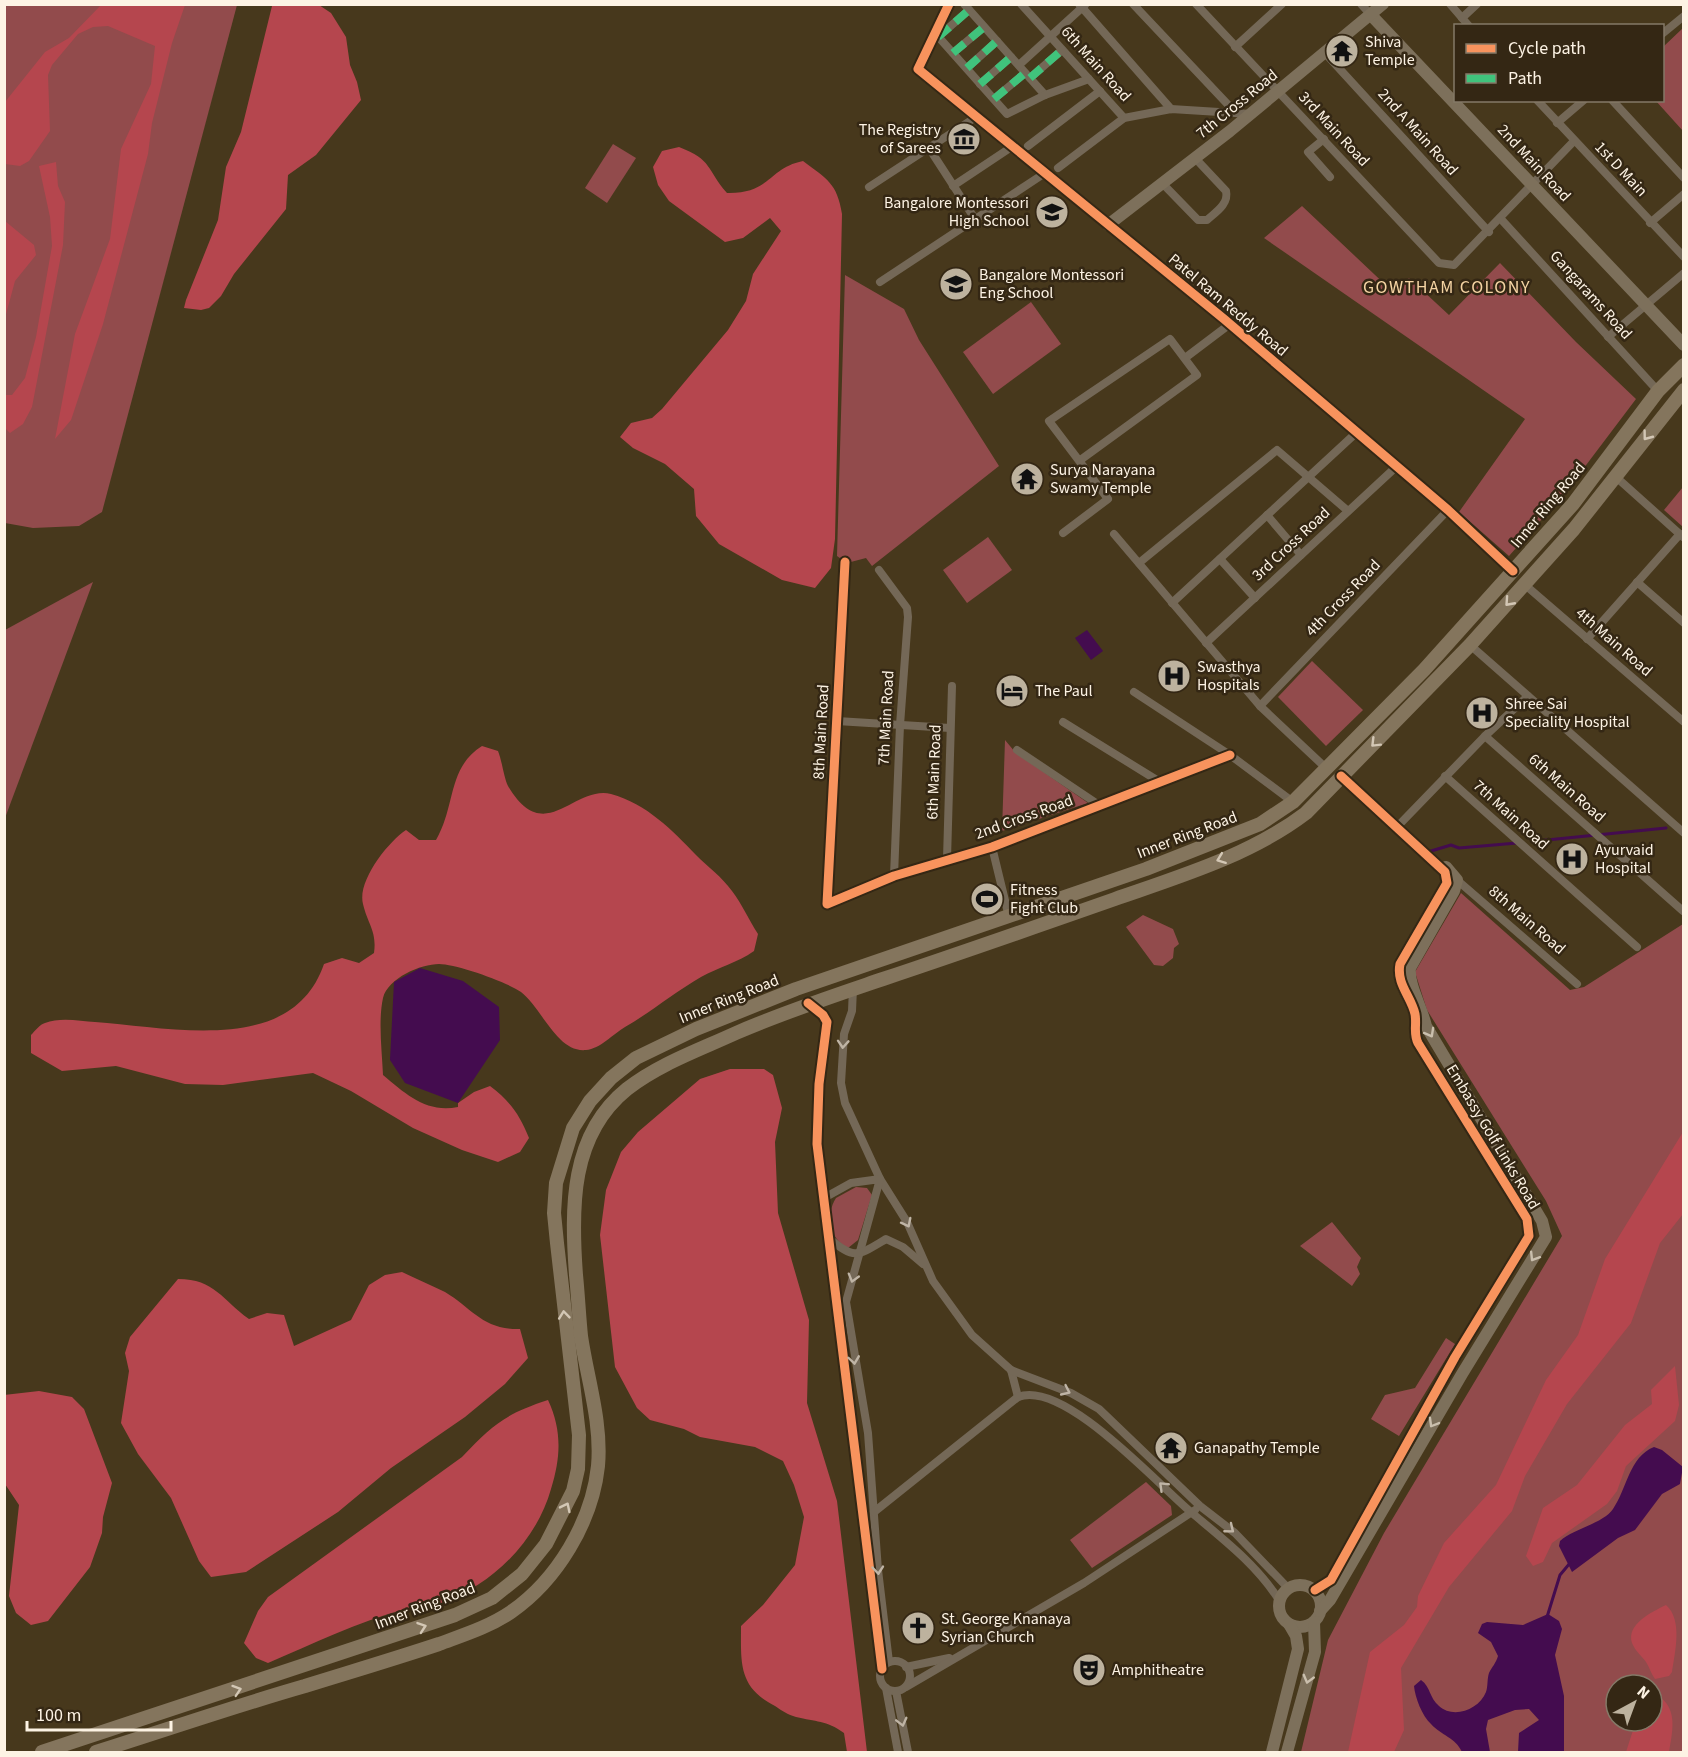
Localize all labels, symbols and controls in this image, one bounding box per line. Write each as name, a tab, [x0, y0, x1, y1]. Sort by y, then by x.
street label: 6th Main Road	[1056, 21, 1136, 107]
legend	[1454, 24, 1664, 102]
place label: Shiva Temple	[1365, 31, 1415, 71]
temple icon: Shiva Temple	[1324, 33, 1360, 69]
text: Cycle path	[1508, 36, 1586, 61]
street label: 7th Cross Road	[1191, 64, 1283, 144]
text: Path	[1508, 66, 1542, 91]
street label: 2nd A Main Road	[1373, 84, 1463, 180]
street label: 3rd Main Road	[1293, 87, 1375, 171]
place label: The Registry of Sarees	[859, 119, 942, 159]
street label: 2nd Main Road	[1492, 119, 1576, 207]
museum icon: The Registry of Sarees	[946, 121, 982, 157]
street label: 1st D Main	[1590, 136, 1652, 202]
place label: Bangalore Montessori High School	[884, 192, 1029, 232]
school or university icon: Bangalore Montessori High School	[1034, 194, 1070, 230]
street label: Gangarams Road	[1545, 246, 1637, 344]
street label: Patel Ram Reddy Road	[1164, 248, 1292, 362]
place label: Bangalore Montessori Eng School	[979, 264, 1124, 304]
school or university icon: Bangalore Montessori Eng School	[938, 266, 974, 302]
district label: GOWTHAM COLONY	[1363, 275, 1531, 300]
one-way arrow	[1643, 429, 1654, 440]
street label: Inner Ring Road	[1506, 457, 1590, 553]
place label: Surya Narayana Swamy Temple	[1050, 459, 1155, 499]
temple icon: Surya Narayana Swamy Temple	[1009, 461, 1045, 497]
street label: 3rd Cross Road	[1247, 502, 1335, 586]
street label: 4th Cross Road	[1301, 555, 1385, 641]
one-way arrow	[1505, 595, 1516, 606]
street label: 4th Main Road	[1571, 602, 1657, 682]
place label: Swasthya Hospitals	[1197, 656, 1261, 696]
hospital icon: Swasthya Hospitals	[1156, 658, 1192, 694]
street label: 7th Main Road	[873, 670, 899, 766]
hotel icon: The Paul	[994, 673, 1030, 709]
place label: The Paul	[1035, 680, 1093, 702]
street label: 8th Main Road	[808, 684, 834, 780]
place label: Shree Sai Speciality Hospital	[1505, 693, 1630, 733]
hospital icon: Shree Sai Speciality Hospital	[1464, 695, 1500, 731]
street label: 6th Main Road	[921, 724, 947, 820]
one-way arrow	[1371, 736, 1382, 747]
street label: 6th Main Road	[1524, 748, 1610, 828]
street label: 7th Main Road	[1468, 775, 1554, 855]
street label: 2nd Cross Road	[972, 789, 1076, 845]
street label: Inner Ring Road	[1134, 806, 1240, 864]
place label: Ayurvaid Hospital	[1595, 839, 1654, 879]
hospital icon: Ayurvaid Hospital	[1554, 841, 1590, 877]
one-way arrow	[1217, 852, 1228, 864]
place label: Fitness Fight Club	[1010, 879, 1078, 919]
street label: 8th Main Road	[1484, 880, 1570, 960]
sports icon: Fitness Fight Club	[969, 881, 1005, 917]
street label: Inner Ring Road	[676, 969, 782, 1029]
one-way arrow	[1423, 1027, 1434, 1037]
one-way arrow	[837, 1040, 850, 1049]
street label: Embassy Golf Links Road	[1441, 1060, 1545, 1214]
one-way arrow	[900, 1217, 911, 1228]
one-way arrow	[1531, 1250, 1542, 1261]
one-way arrow	[848, 1272, 860, 1283]
one-way arrow	[558, 1310, 571, 1320]
one-way arrow	[848, 1355, 860, 1364]
one-way arrow	[1059, 1384, 1070, 1396]
one-way arrow	[1429, 1417, 1440, 1427]
temple icon: Ganapathy Temple	[1153, 1430, 1189, 1466]
place label: Ganapathy Temple	[1194, 1437, 1320, 1459]
one-way arrow	[1160, 1482, 1171, 1493]
one-way arrow	[558, 1502, 570, 1513]
one-way arrow	[1223, 1522, 1234, 1533]
one-way arrow	[871, 1566, 884, 1575]
street label: Inner Ring Road	[372, 1577, 478, 1635]
place label: St. George Knanaya Syrian Church	[941, 1608, 1071, 1648]
church icon: St. George Knanaya Syrian Church	[900, 1610, 936, 1646]
one-way arrow	[416, 1621, 427, 1634]
theatre icon: Amphitheatre	[1071, 1652, 1107, 1688]
place label: Amphitheatre	[1112, 1659, 1204, 1681]
north arrow	[1604, 1673, 1664, 1733]
one-way arrow	[1302, 1674, 1315, 1684]
text: N	[1632, 1681, 1654, 1704]
one-way arrow	[231, 1684, 242, 1697]
scale bar	[27, 1694, 171, 1732]
text: 100 m	[36, 1703, 81, 1728]
one-way arrow	[894, 1717, 907, 1727]

